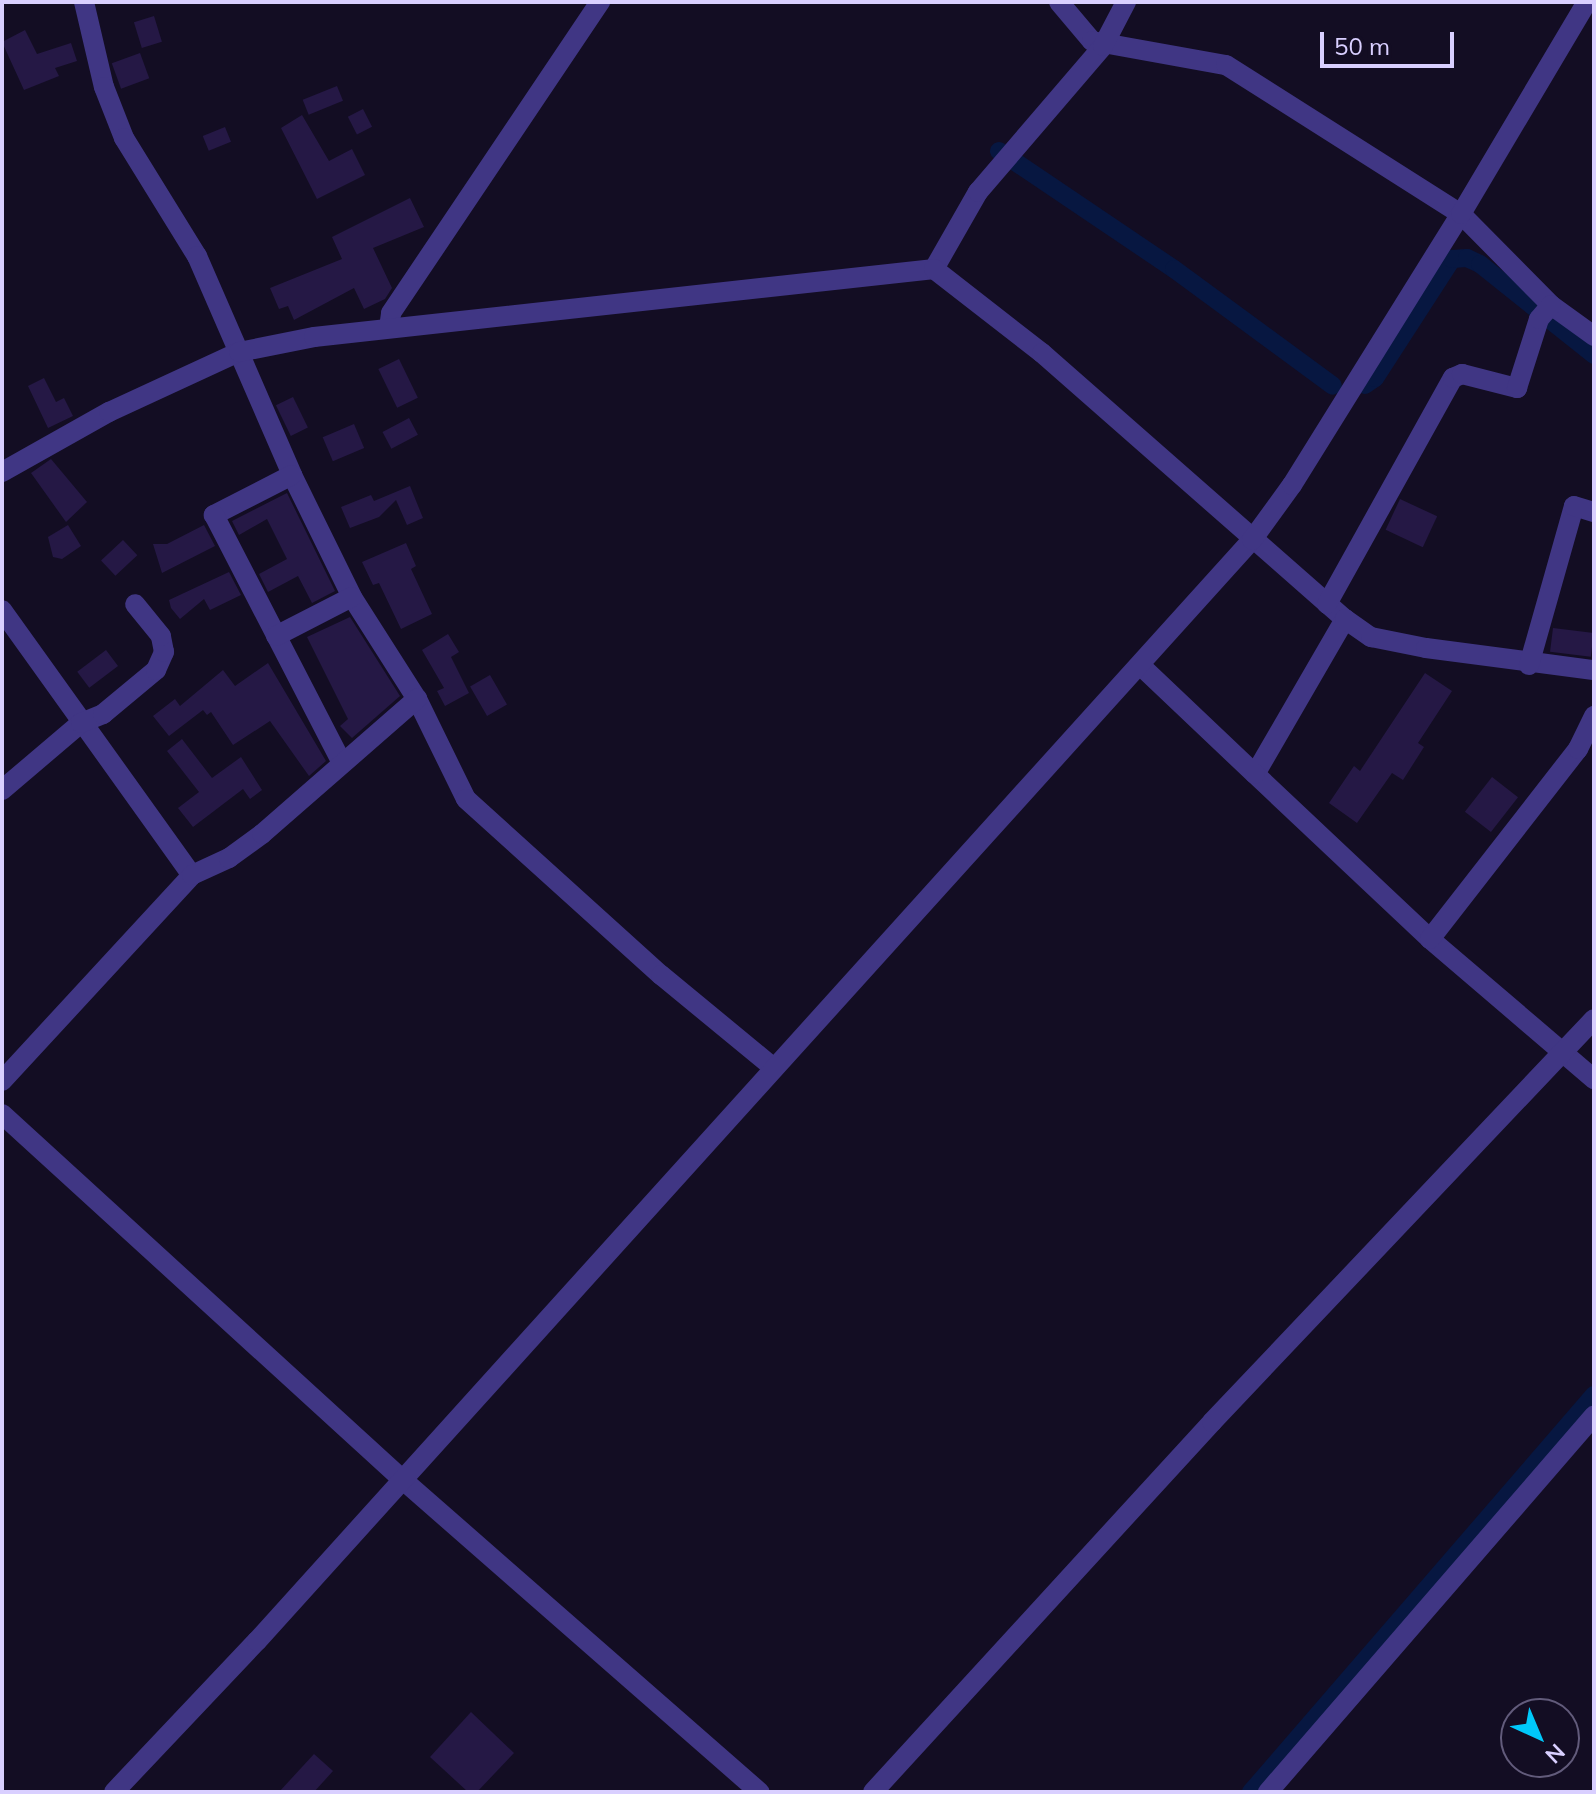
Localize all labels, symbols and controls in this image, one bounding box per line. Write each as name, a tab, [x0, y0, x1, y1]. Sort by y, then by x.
scale bar	[1324, 16, 1458, 66]
text: 50 m	[1334, 31, 1390, 61]
north arrow	[1500, 1698, 1580, 1778]
text: N	[1540, 1738, 1571, 1770]

